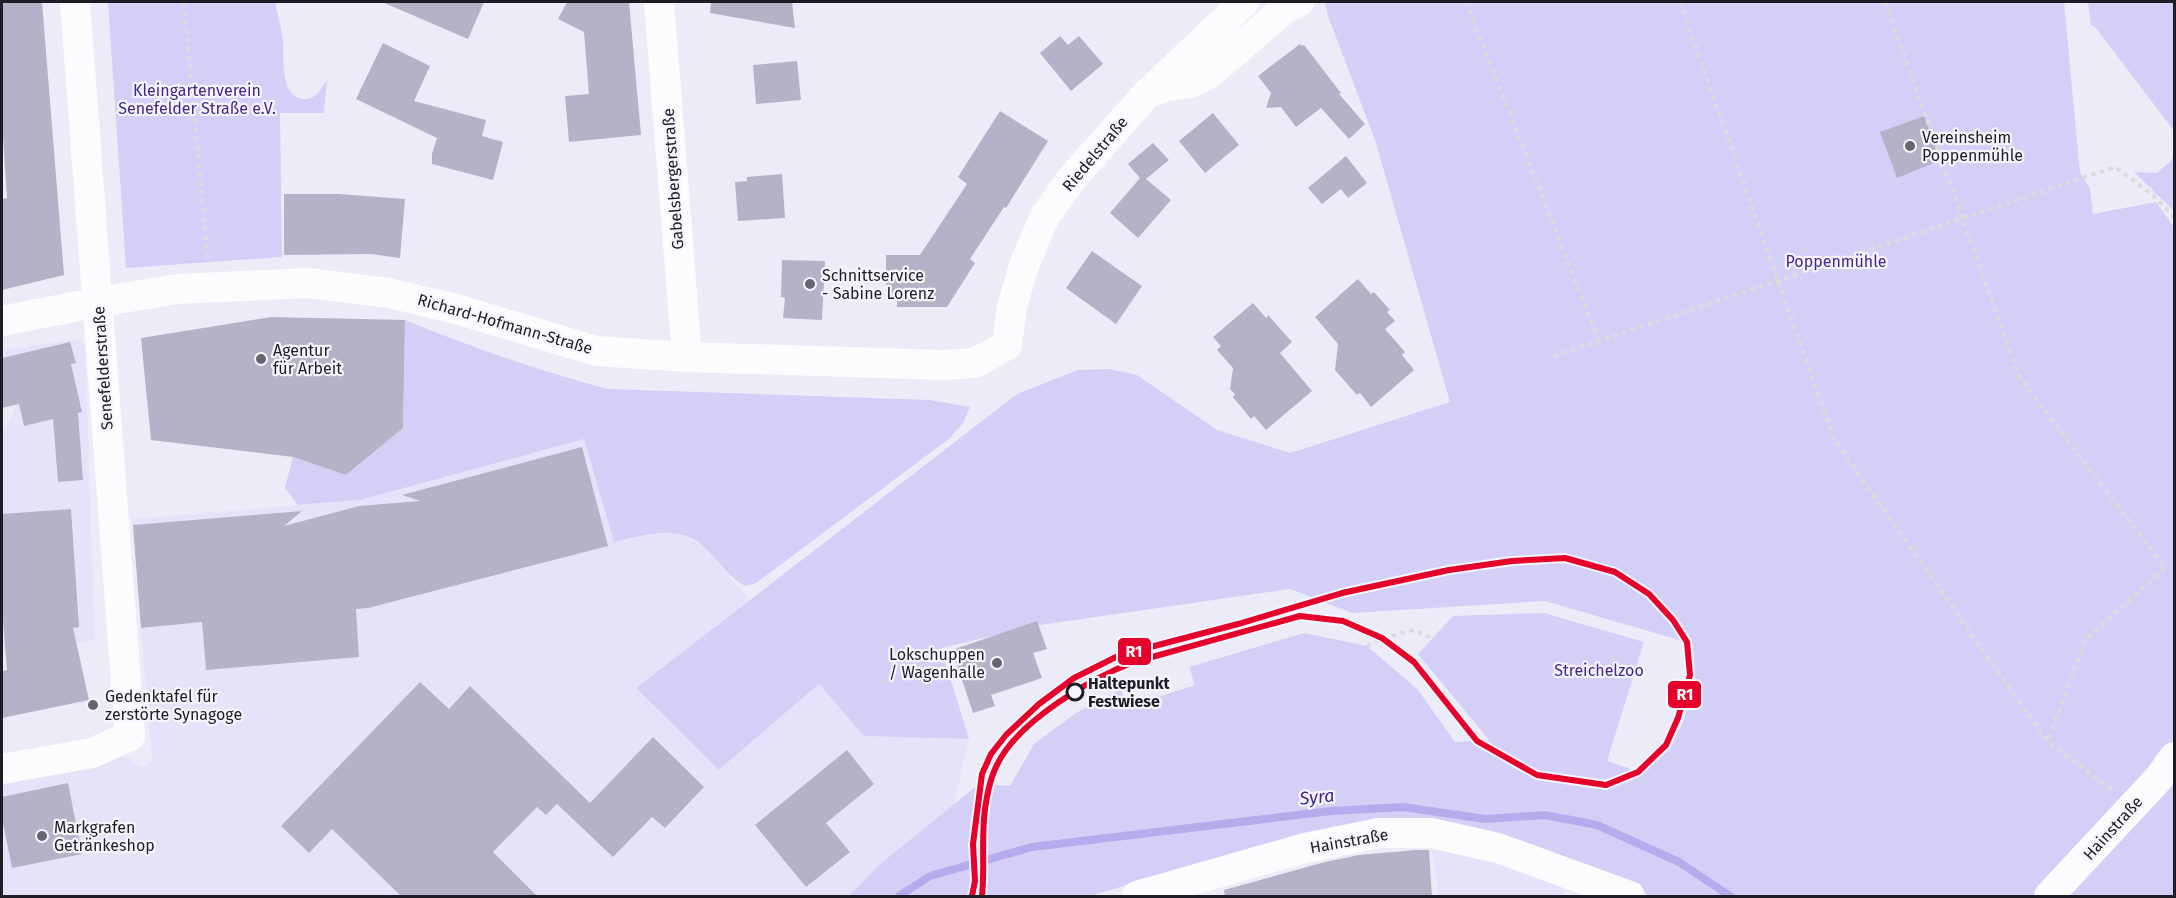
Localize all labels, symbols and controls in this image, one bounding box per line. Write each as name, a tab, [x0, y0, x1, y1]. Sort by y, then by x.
park label: Kleingartenverein Senefelder Straße e.V.	[118, 81, 276, 118]
street label: Gabelsbergerstraße	[659, 108, 687, 250]
street label: Riedelstraße	[1058, 113, 1132, 195]
place label: Vereinsheim Poppenmühle	[1922, 128, 2023, 165]
marker: Vereinsheim Poppenmühle	[1903, 139, 1917, 153]
park label: Poppenmühle	[1786, 252, 1887, 271]
place label: Schnittservice - Sabine Lorenz	[822, 266, 934, 303]
marker: Schnittservice - Sabine Lorenz	[803, 277, 817, 291]
street label: Richard-Hofmann-Straße	[415, 290, 595, 358]
street label: Senefelderstraße	[89, 305, 117, 431]
place label: Agentur für Arbeit	[273, 341, 342, 378]
marker: Agentur für Arbeit	[254, 352, 268, 366]
line badge: R1	[1117, 637, 1152, 666]
text: R1	[1125, 642, 1143, 661]
place label: Lokschuppen / Wagenhalle	[889, 645, 985, 682]
marker: Lokschuppen / Wagenhalle	[990, 656, 1004, 670]
park label: Streichelzoo	[1554, 661, 1644, 680]
place label: Haltepunkt Festwiese	[1088, 674, 1171, 711]
line badge: R1	[1667, 680, 1702, 709]
marker: Haltepunkt Festwiese	[1066, 683, 1084, 701]
text: R1	[1676, 685, 1694, 704]
place label: Gedenktafel für zerstörte Synagoge	[105, 687, 242, 724]
marker: Gedenktafel für zerstörte Synagoge	[86, 698, 100, 712]
water label: Syra	[1298, 784, 1335, 810]
street label: Hainstraße	[2079, 792, 2147, 864]
place label: Markgrafen Getränkeshop	[54, 818, 155, 855]
street label: Hainstraße	[1308, 825, 1390, 857]
marker: Markgrafen Getränkeshop	[35, 829, 49, 843]

